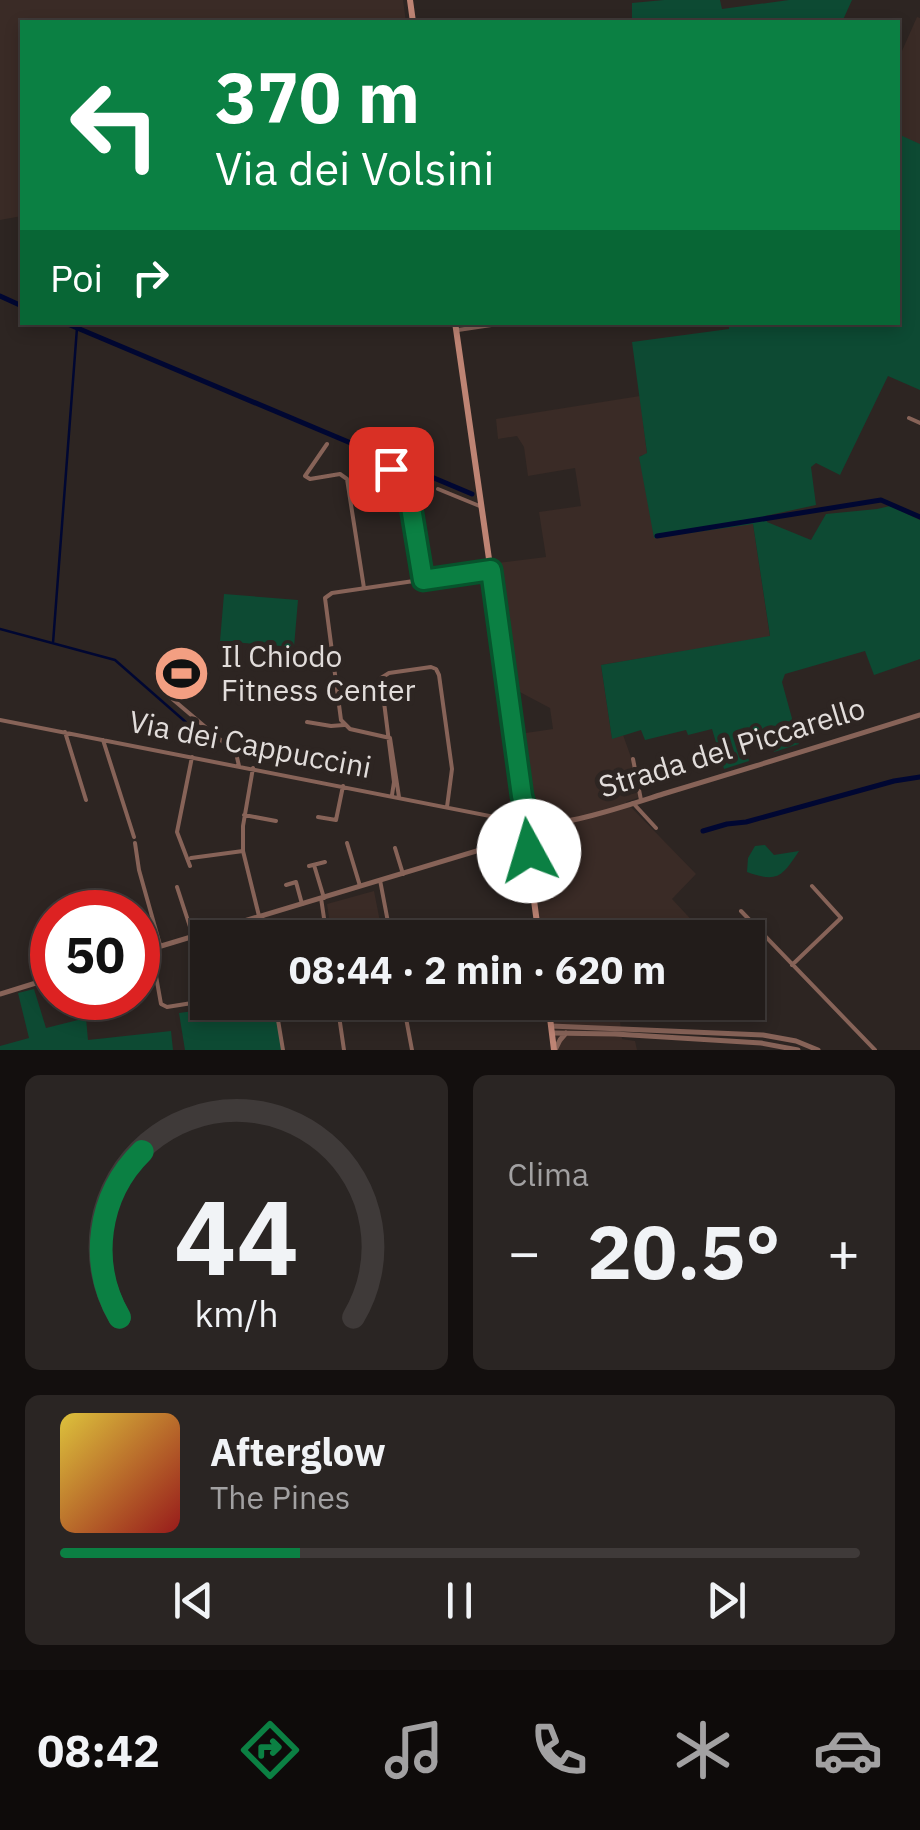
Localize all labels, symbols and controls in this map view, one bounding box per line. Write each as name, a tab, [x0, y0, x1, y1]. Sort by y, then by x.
text: 370 m	[215, 51, 420, 142]
icon: left	[50, 60, 180, 190]
text: Via dei Volsini	[215, 139, 494, 197]
icon: right	[123, 250, 178, 305]
text: Poi	[50, 253, 103, 302]
pin	[349, 427, 434, 512]
icon: arrive	[364, 442, 419, 497]
place label: Il Chiodo Fitness Center	[221, 636, 415, 709]
sports icon: Il Chiodo Fitness Center	[152, 644, 212, 704]
street label: Strada del Piccarello	[594, 687, 869, 806]
street label: Via dei Cappuccini	[126, 701, 375, 786]
position arrow	[477, 799, 581, 903]
speed limit sign: 50	[30, 890, 160, 1020]
text: 08:44 · 2 min · 620 m	[289, 945, 666, 994]
text: Clima	[508, 1153, 589, 1195]
text: 44	[174, 1168, 299, 1304]
text: 20.5°	[587, 1202, 781, 1300]
text: −	[508, 1216, 541, 1287]
text: +	[827, 1216, 860, 1287]
text: km/h	[194, 1290, 278, 1337]
text: Afterglow	[210, 1427, 386, 1476]
text: The Pines	[210, 1476, 350, 1518]
icon: previous	[166, 1573, 221, 1628]
icon: pause	[432, 1573, 487, 1628]
icon: next	[699, 1573, 754, 1628]
icon: directions	[235, 1715, 305, 1785]
icon: music	[379, 1715, 449, 1785]
icon: phone	[524, 1715, 594, 1785]
icon: climate	[668, 1715, 738, 1785]
icon: car	[813, 1715, 883, 1785]
text: 08:42	[37, 1721, 160, 1779]

